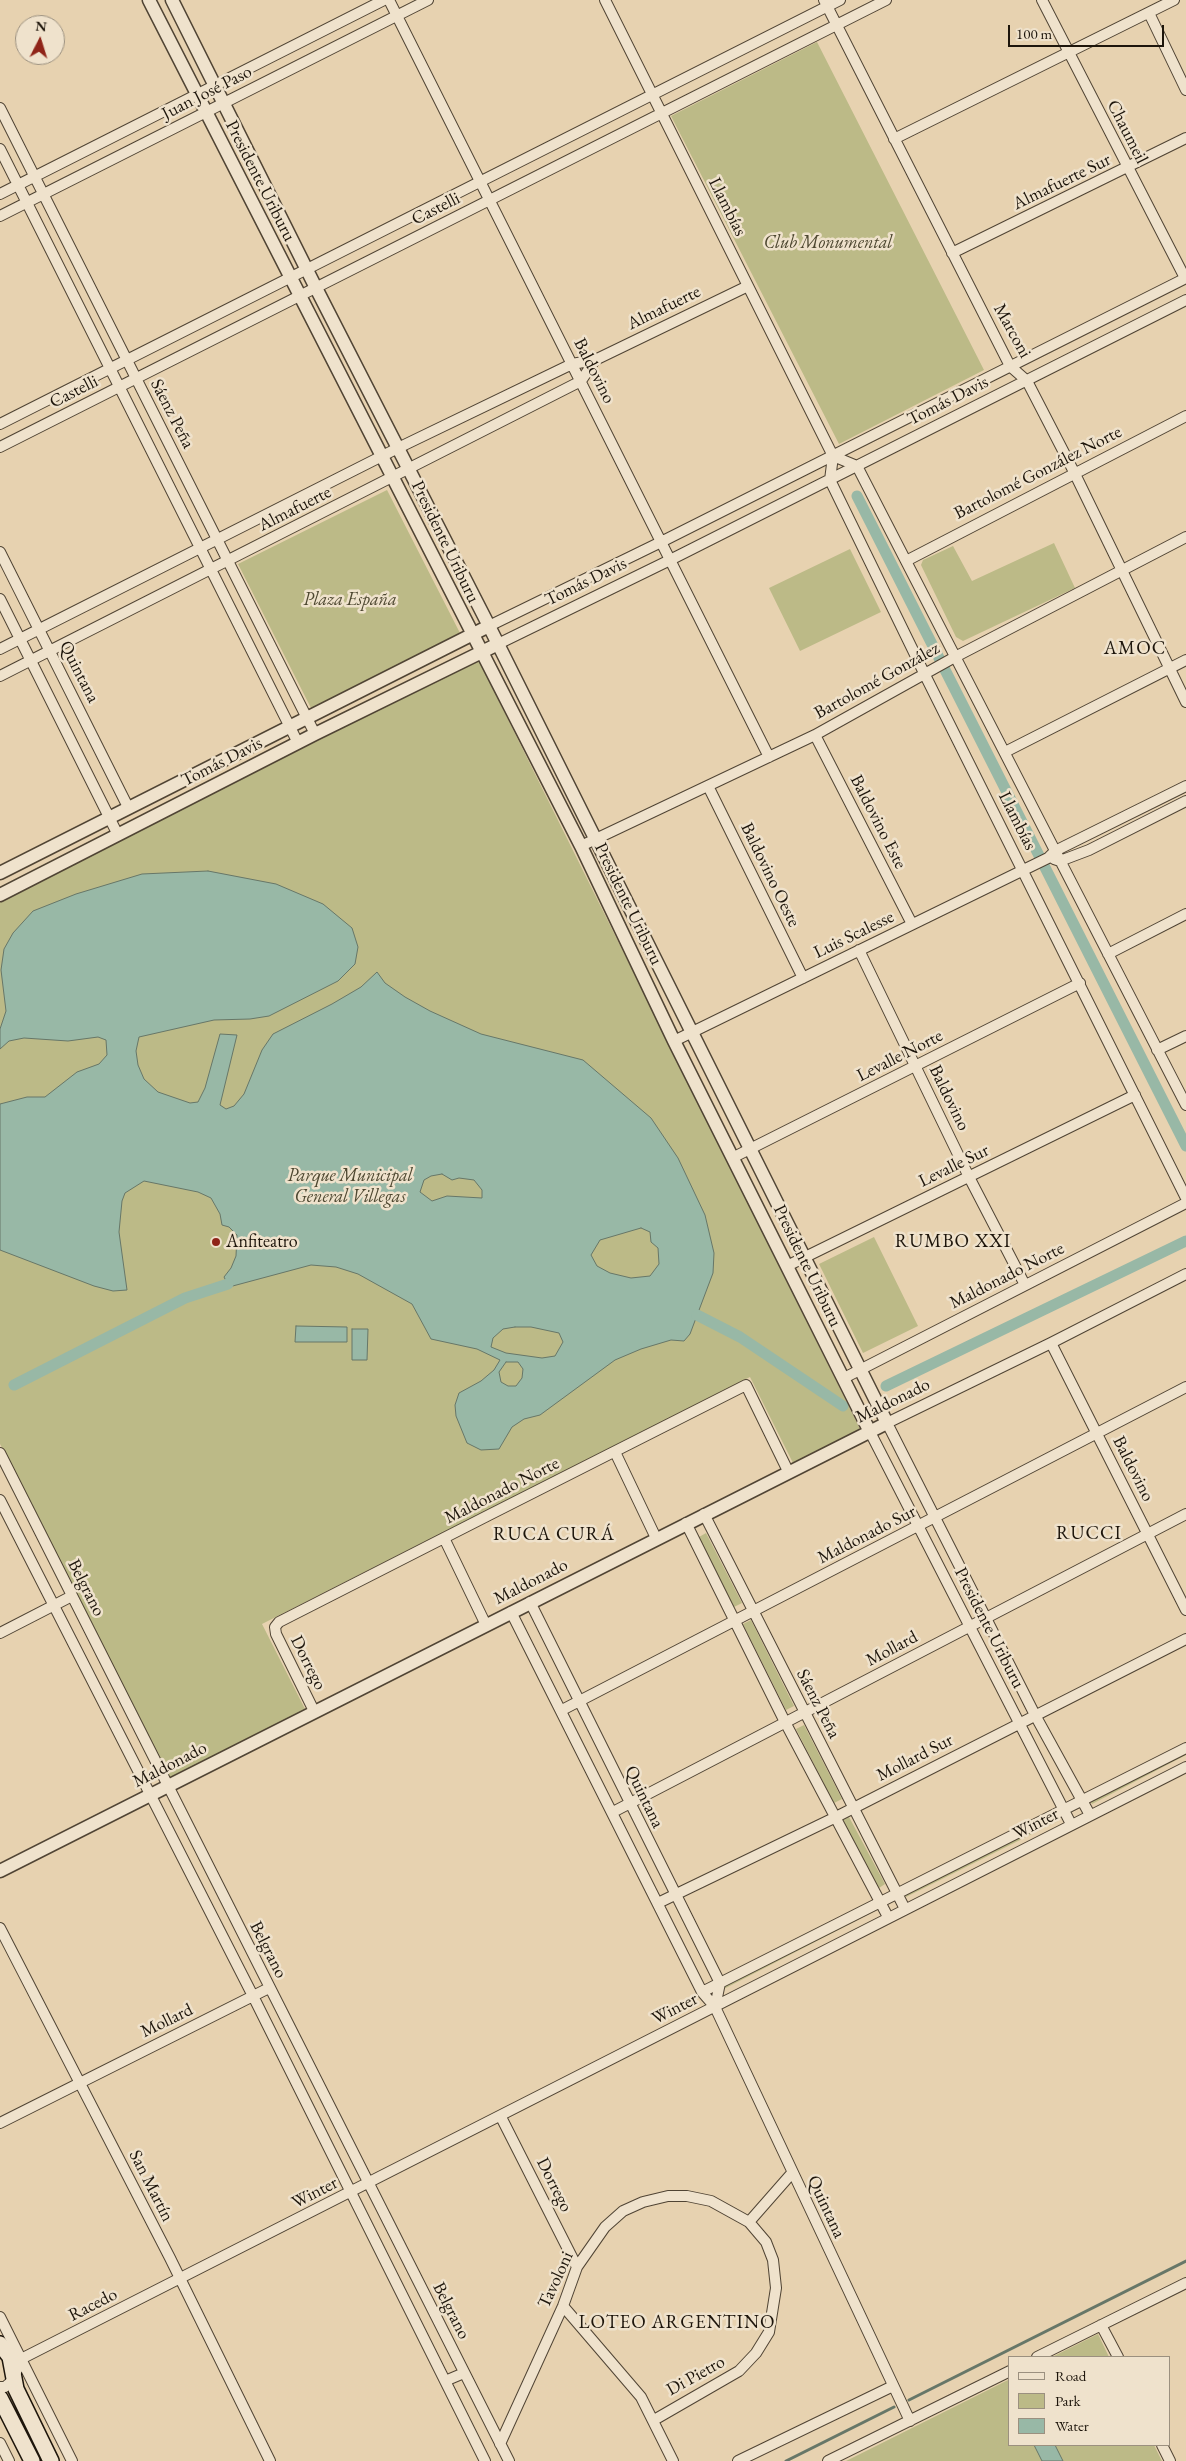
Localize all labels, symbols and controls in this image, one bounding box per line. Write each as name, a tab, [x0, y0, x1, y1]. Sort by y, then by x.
north arrow	[15, 15, 65, 65]
scale bar	[1011, 15, 1167, 47]
text: N	[35, 17, 48, 36]
text: 100 m	[1016, 24, 1052, 43]
street label: Juan José Paso	[158, 61, 256, 125]
street label: Chaumeil	[1102, 97, 1152, 167]
street label: Presidente Uriburu	[220, 117, 300, 245]
street label: Almafuerte Sur	[1009, 149, 1115, 215]
street label: Llambías	[703, 174, 751, 240]
street label: Castelli	[408, 188, 464, 230]
park label: Club Monumental	[764, 232, 892, 254]
street label: Almafuerte	[624, 281, 704, 335]
street label: Marconi	[988, 300, 1036, 362]
street label: Baldovino	[568, 335, 620, 407]
street label: Castelli	[46, 371, 102, 413]
street label: Tomás Davis	[904, 371, 992, 431]
street label: Sáenz Peña	[145, 376, 199, 452]
street label: Bartolomé González Norte	[951, 421, 1125, 525]
street label: Presidente Uriburu	[406, 477, 484, 607]
street label: Almafuerte	[255, 481, 335, 537]
street label: Tomás Davis	[542, 553, 630, 611]
park label: Plaza España	[303, 589, 397, 611]
street label: Quintana	[54, 637, 104, 707]
street label: Bartolomé González	[811, 638, 943, 724]
district label: AMOC	[1103, 638, 1167, 660]
street label: Tomás Davis	[178, 732, 266, 792]
street label: Baldovino Este	[845, 771, 911, 873]
street label: Llambías	[993, 788, 1041, 854]
street label: Baldovino Oeste	[735, 819, 805, 931]
street label: Presidente Uriburu	[589, 839, 667, 969]
street label: Luis Scalesse	[810, 906, 898, 964]
street label: Levalle Norte	[853, 1025, 947, 1087]
street label: Baldovino	[924, 1062, 974, 1134]
street label: Levalle Sur	[915, 1140, 993, 1192]
park label: Parque Municipal General Villegas	[287, 1165, 413, 1208]
street label: Presidente Uriburu	[768, 1201, 846, 1331]
place label: Anfiteatro	[226, 1231, 298, 1253]
district label: RUMBO XXI	[894, 1231, 1012, 1253]
marker: Anfiteatro	[210, 1236, 222, 1248]
street label: Maldonado Norte	[946, 1238, 1068, 1314]
street label: Maldonado	[852, 1374, 934, 1428]
street label: Baldovino	[1107, 1433, 1159, 1505]
street label: Maldonado Norte	[441, 1453, 563, 1529]
street label: Maldonado Sur	[814, 1501, 920, 1569]
district label: RUCCI	[1055, 1523, 1123, 1545]
district label: RUCA CURÁ	[492, 1524, 616, 1546]
street label: Maldonado	[490, 1554, 572, 1610]
street label: Belgrano	[62, 1556, 110, 1620]
street label: Presidente Uriburu	[949, 1564, 1029, 1692]
street label: Mollard	[862, 1626, 922, 1672]
street label: Dorrego	[285, 1632, 331, 1694]
street label: Sáenz Peña	[791, 1666, 845, 1742]
street label: Mollard Sur	[873, 1730, 957, 1786]
street label: Maldonado	[129, 1737, 211, 1793]
street label: Quintana	[620, 1762, 668, 1832]
street label: Winter	[1009, 1803, 1063, 1845]
street label: Belgrano	[244, 1918, 292, 1982]
street label: Winter	[648, 1988, 702, 2030]
street label: Mollard	[137, 1999, 197, 2043]
street label: San Martín	[124, 2147, 178, 2225]
street label: Dorrego	[531, 2154, 577, 2216]
street label: Winter	[288, 2172, 342, 2214]
street label: Quintana	[802, 2172, 850, 2242]
street label: Tavoloni	[533, 2248, 579, 2312]
street label: Belgrano	[427, 2279, 475, 2343]
street label: Racedo	[65, 2284, 121, 2326]
district label: LOTEO ARGENTINO	[577, 2312, 777, 2334]
street label: Di Pietro	[663, 2351, 729, 2401]
legend	[1008, 2356, 1171, 2446]
text: Road	[1055, 2366, 1086, 2385]
text: Park	[1055, 2391, 1081, 2410]
text: Water	[1055, 2416, 1089, 2435]

